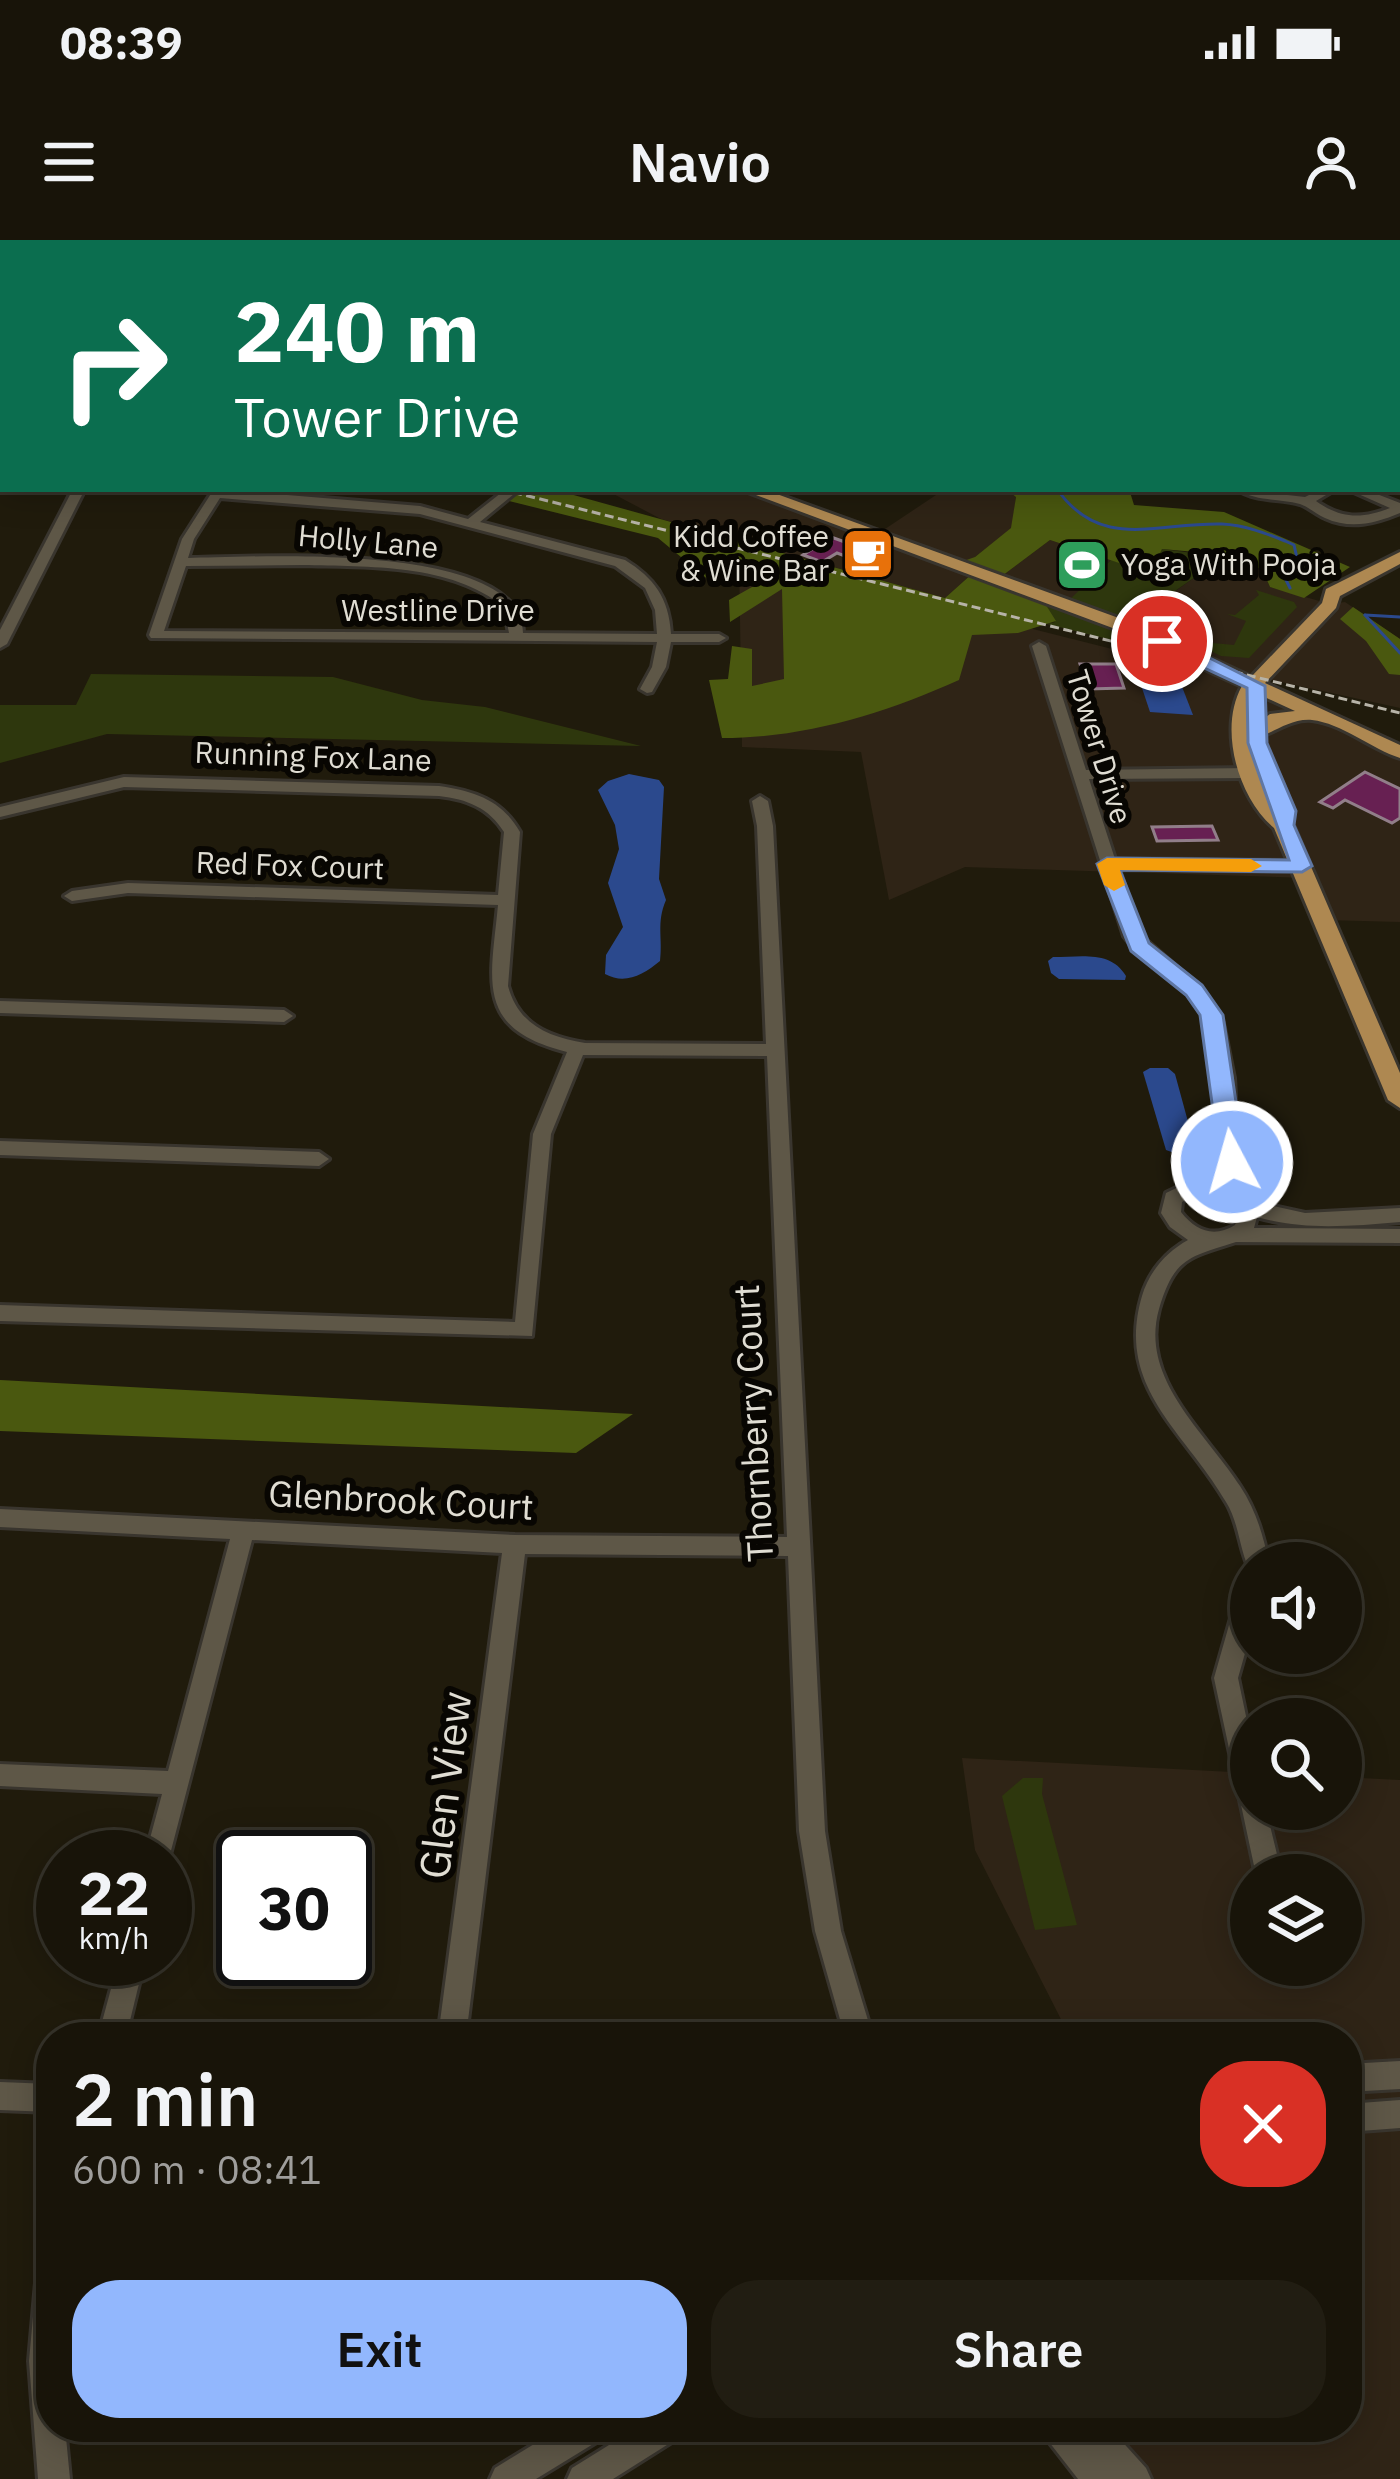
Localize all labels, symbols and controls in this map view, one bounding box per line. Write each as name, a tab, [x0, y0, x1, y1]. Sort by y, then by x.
text: 08:39	[60, 13, 183, 71]
text: Navio	[629, 127, 771, 197]
icon: menu	[36, 129, 102, 195]
icon: person	[1298, 129, 1364, 195]
text: 240 m	[234, 276, 480, 385]
icon: right	[36, 288, 192, 444]
text: Tower Drive	[234, 382, 520, 452]
street label: Holly Lane	[296, 515, 440, 566]
place label: Kidd Coffee & Wine Bar	[673, 516, 829, 589]
cafe icon: Kidd Coffee & Wine Bar	[840, 526, 896, 582]
sports icon: Yoga With Pooja	[1054, 537, 1110, 593]
place label: Yoga With Pooja	[1121, 544, 1337, 583]
street label: Westline Drive	[341, 590, 535, 629]
pin	[1111, 590, 1213, 692]
icon: arrive	[1129, 608, 1195, 674]
street label: Tower Drive	[1059, 665, 1142, 828]
street label: Running Fox Lane	[194, 732, 432, 779]
street label: Red Fox Court	[195, 842, 385, 887]
position arrow	[1169, 1099, 1295, 1225]
street label: Thornberry Court	[722, 1283, 783, 1563]
street label: Glenbrook Court	[267, 1469, 535, 1530]
map controls	[1230, 1542, 1362, 1986]
button: sound	[1230, 1542, 1362, 1674]
street label: Glen View	[406, 1688, 483, 1882]
button: search	[1230, 1698, 1362, 1830]
speed limit sign: 30	[216, 1830, 372, 1986]
text: 22	[78, 1853, 150, 1932]
button: layers	[1230, 1854, 1362, 1986]
text: km/h	[79, 1918, 149, 1957]
text: 2 min	[72, 2052, 258, 2146]
button: close	[1200, 2061, 1326, 2187]
text: 600 m · 08:41	[72, 2144, 322, 2195]
button: Exit	[72, 2280, 687, 2418]
button: Share	[711, 2280, 1326, 2418]

